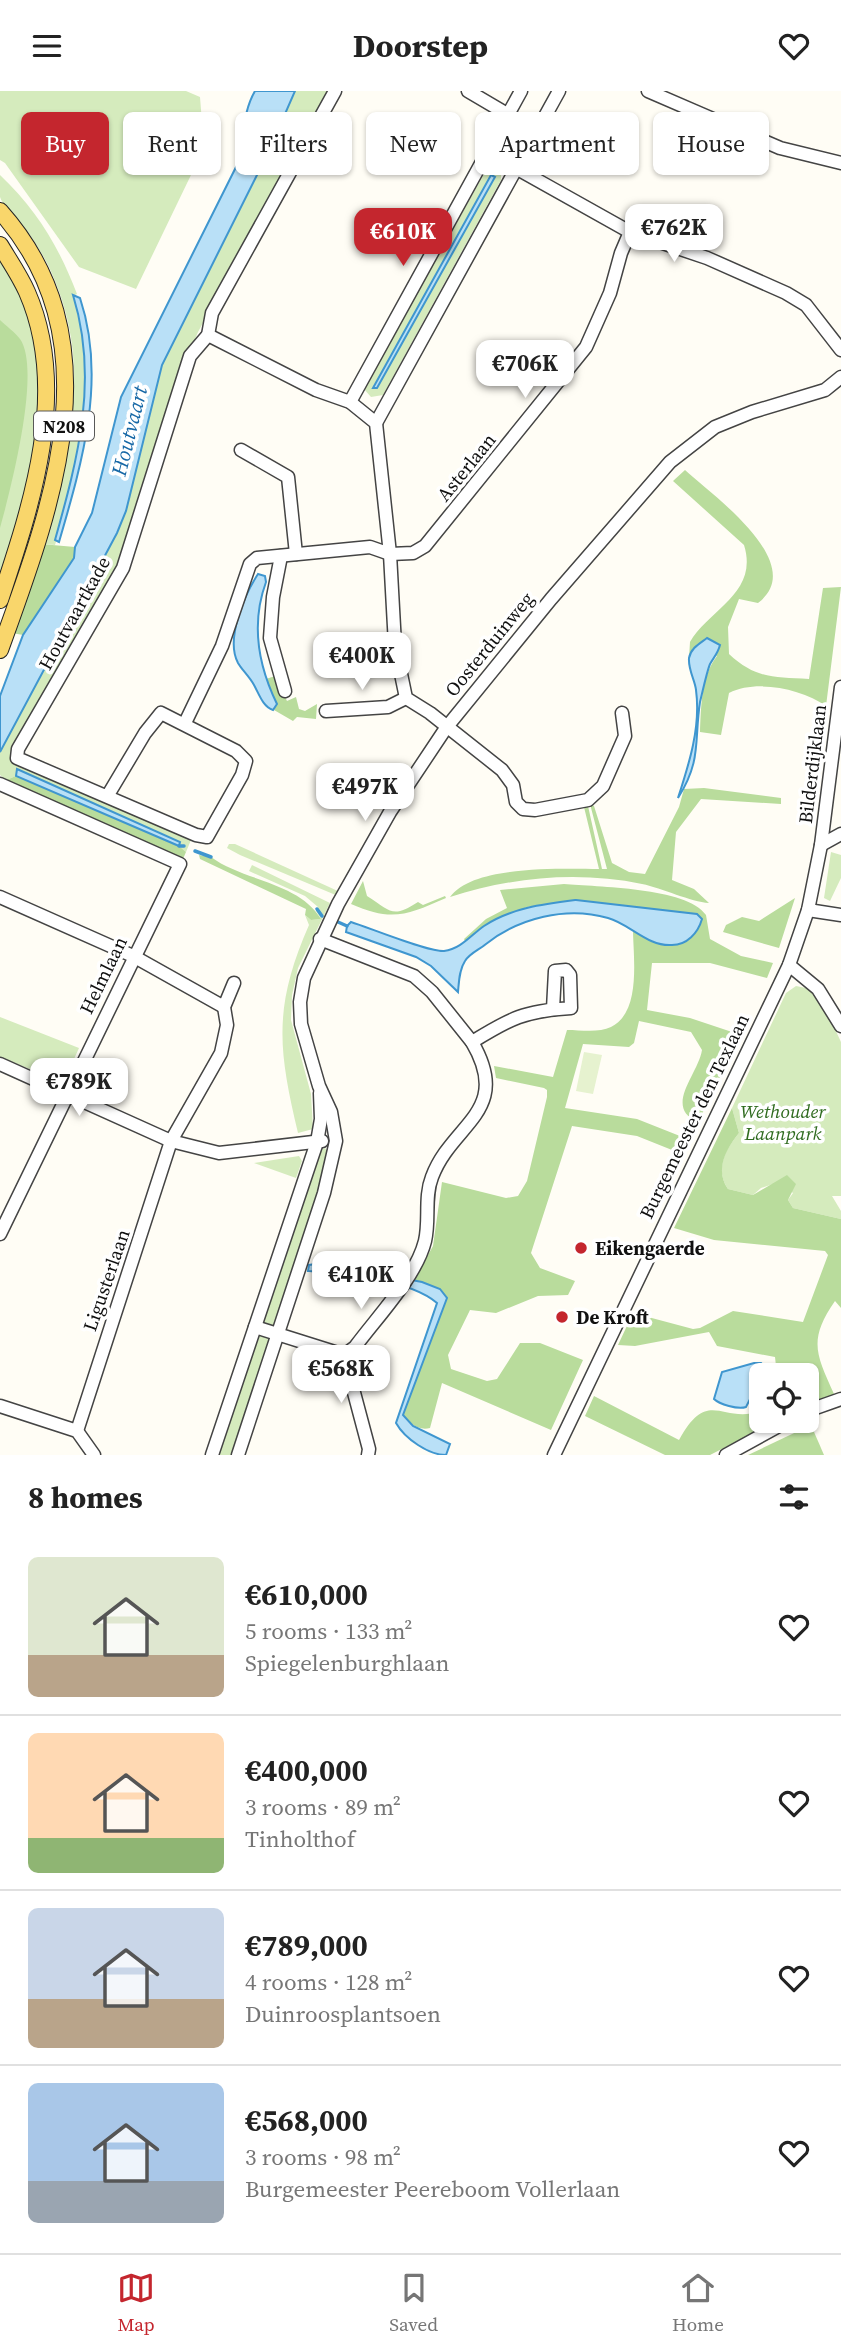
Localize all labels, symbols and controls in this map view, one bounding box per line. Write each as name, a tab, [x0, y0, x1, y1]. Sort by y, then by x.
text: Doorstep	[353, 24, 488, 68]
icon: menu	[28, 27, 66, 65]
icon: heart	[775, 27, 813, 65]
chip: Buy	[21, 112, 109, 175]
chip: Rent	[123, 112, 221, 175]
chip: Filters	[235, 112, 352, 175]
chip: New	[366, 112, 461, 175]
chip: Apartment	[475, 112, 639, 175]
chip: House	[653, 112, 769, 175]
pin: €762K	[625, 205, 723, 264]
pin: €610K	[354, 209, 452, 268]
text: €762K	[641, 211, 707, 243]
text: €610K	[370, 215, 436, 247]
pin: €706K	[476, 341, 574, 400]
text: €706K	[492, 347, 558, 379]
water label: Houtvaart	[104, 382, 154, 480]
road number: N208	[34, 411, 94, 440]
street label: Asterlaan	[430, 427, 502, 507]
street label: Houtvaartkade	[32, 552, 116, 674]
street label: Oosterduinweg	[439, 586, 539, 702]
pin: €400K	[313, 633, 411, 692]
text: €400K	[329, 639, 395, 671]
street label: Bilderdijklaan	[792, 703, 832, 825]
pin: €497K	[316, 763, 414, 823]
text: €497K	[332, 770, 398, 802]
street label: Helmlaan	[73, 932, 133, 1018]
street label: Burgemeester den Texlaan	[633, 1009, 755, 1223]
pin: €789K	[30, 1059, 128, 1118]
text: €789K	[46, 1065, 112, 1097]
park label: Wethouder Laanpark	[740, 1098, 827, 1146]
street label: Ligusterlaan	[76, 1226, 136, 1334]
place label: Eikengaerde	[595, 1235, 705, 1261]
marker: Eikengaerde	[573, 1240, 589, 1256]
pin: €410K	[312, 1251, 410, 1311]
text: €410K	[328, 1258, 394, 1290]
place label: De Kroft	[576, 1304, 650, 1330]
marker: De Kroft	[554, 1309, 570, 1325]
pin: €568K	[292, 1345, 390, 1405]
text: €568K	[308, 1352, 374, 1384]
map controls	[749, 1363, 819, 1433]
button: locate	[749, 1363, 819, 1433]
text: 8 homes	[28, 1477, 143, 1518]
icon: filters	[775, 1478, 813, 1516]
text: €610,000	[245, 1574, 368, 1615]
icon: home	[84, 1585, 168, 1669]
icon: heart	[775, 1608, 813, 1646]
text: 5 rooms · 133 m²	[245, 1615, 412, 1647]
text: Spiegelenburghlaan	[245, 1647, 450, 1679]
text: €400,000	[245, 1750, 368, 1791]
icon: home	[84, 1761, 168, 1845]
icon: heart	[775, 1784, 813, 1822]
text: 3 rooms · 89 m²	[245, 1791, 401, 1823]
text: Tinholthof	[245, 1823, 355, 1855]
text: €789,000	[245, 1925, 368, 1966]
icon: home	[84, 1936, 168, 2020]
icon: heart	[775, 1959, 813, 1997]
text: 4 rooms · 128 m²	[245, 1966, 412, 1998]
text: Duinroosplantsoen	[245, 1998, 441, 2030]
text: €568,000	[245, 2100, 368, 2141]
icon: home	[84, 2111, 168, 2195]
icon: heart	[775, 2134, 813, 2172]
text: 3 rooms · 98 m²	[245, 2141, 401, 2173]
text: Burgemeester Peereboom Vollerlaan	[245, 2173, 620, 2205]
tab: Map	[117, 2269, 155, 2337]
tab: Saved	[389, 2269, 438, 2337]
tab: Home	[672, 2269, 724, 2337]

